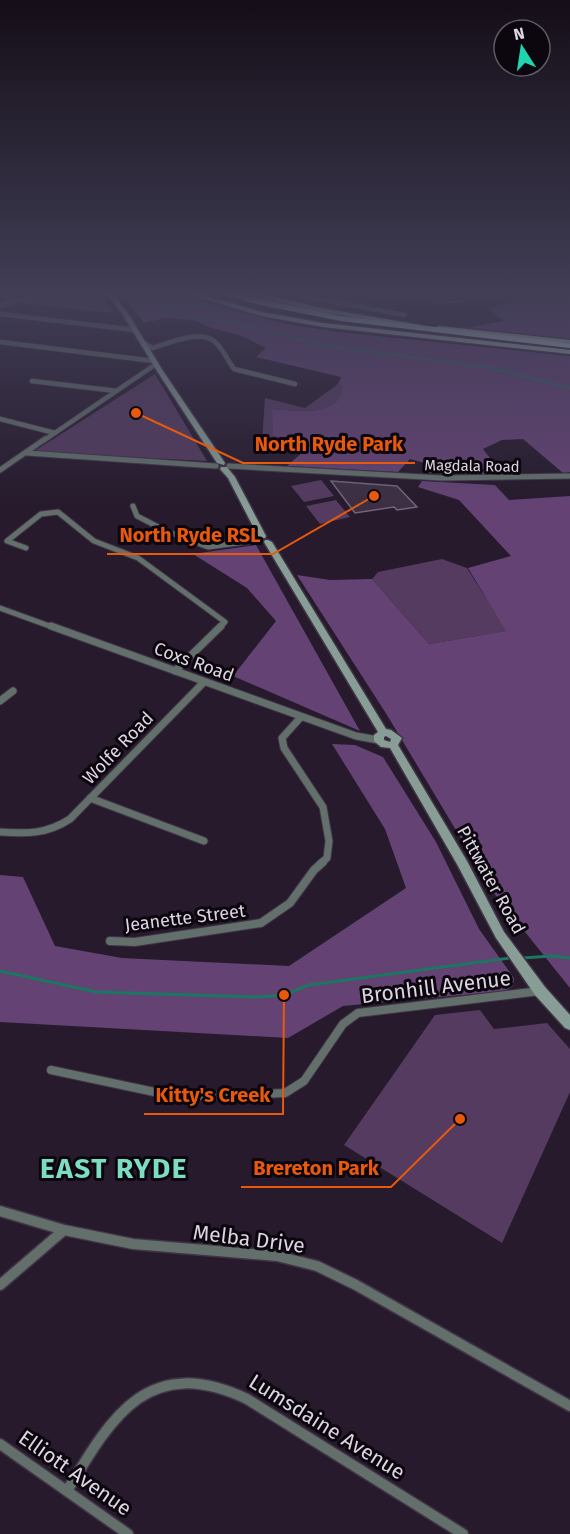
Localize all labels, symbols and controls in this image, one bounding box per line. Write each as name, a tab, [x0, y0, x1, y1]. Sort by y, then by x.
north arrow	[492, 18, 552, 78]
text: N	[512, 23, 526, 44]
callout: North Ryde Park	[243, 425, 415, 463]
text: North Ryde Park	[255, 432, 404, 456]
street label: Magdala Road	[424, 456, 520, 476]
callout: North Ryde RSL	[107, 516, 273, 554]
text: North Ryde RSL	[119, 523, 261, 547]
street label: Coxs Road	[151, 637, 237, 687]
street label: Wolfe Road	[78, 707, 158, 789]
street label: Pittwater Road	[452, 822, 530, 938]
street label: Jeanette Street	[123, 900, 247, 936]
street label: Bronhill Avenue	[360, 965, 512, 1009]
callout: Kitty's Creek	[144, 1076, 283, 1114]
text: Kitty's Creek	[156, 1083, 271, 1107]
callout: Brereton Park	[241, 1149, 391, 1187]
district label: EAST RYDE	[40, 1152, 188, 1185]
text: Brereton Park	[253, 1156, 380, 1180]
street label: Melba Drive	[192, 1219, 306, 1259]
street label: Lumsdaine Avenue	[244, 1369, 410, 1485]
street label: Elliott Avenue	[13, 1424, 137, 1522]

